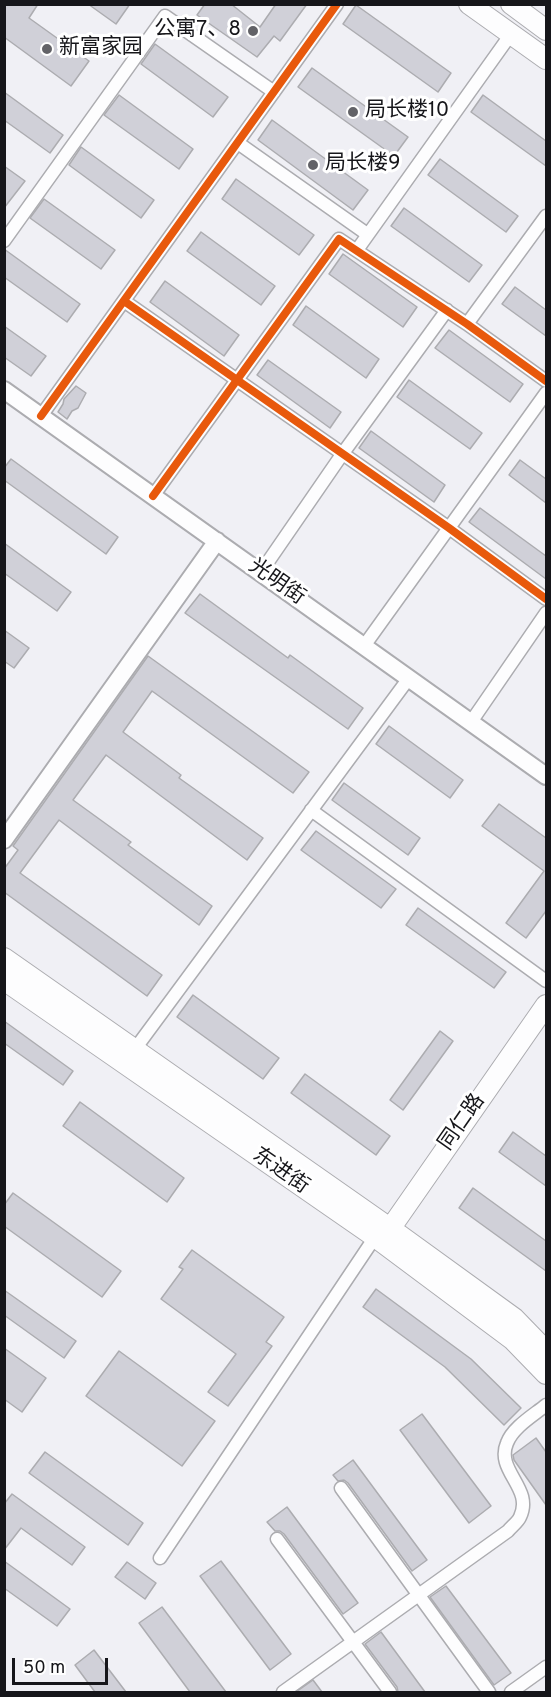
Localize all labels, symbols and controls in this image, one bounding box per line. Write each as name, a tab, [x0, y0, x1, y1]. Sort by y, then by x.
place label: 公寓7、8	[154, 18, 241, 44]
marker: 公寓7、8	[246, 24, 260, 38]
place label: 新富家园	[59, 36, 143, 62]
marker: 新富家园	[40, 42, 54, 56]
place label: 局长楼10	[365, 99, 449, 125]
marker: 局长楼10	[346, 105, 360, 119]
place label: 局长楼9	[325, 152, 401, 178]
marker: 局长楼9	[306, 158, 320, 172]
street label: 光明街	[243, 555, 309, 611]
street label: 同仁路	[435, 1090, 491, 1156]
street label: 东进街	[247, 1144, 313, 1200]
scale bar	[15, 1646, 111, 1684]
text: 50 m	[23, 1657, 65, 1680]

